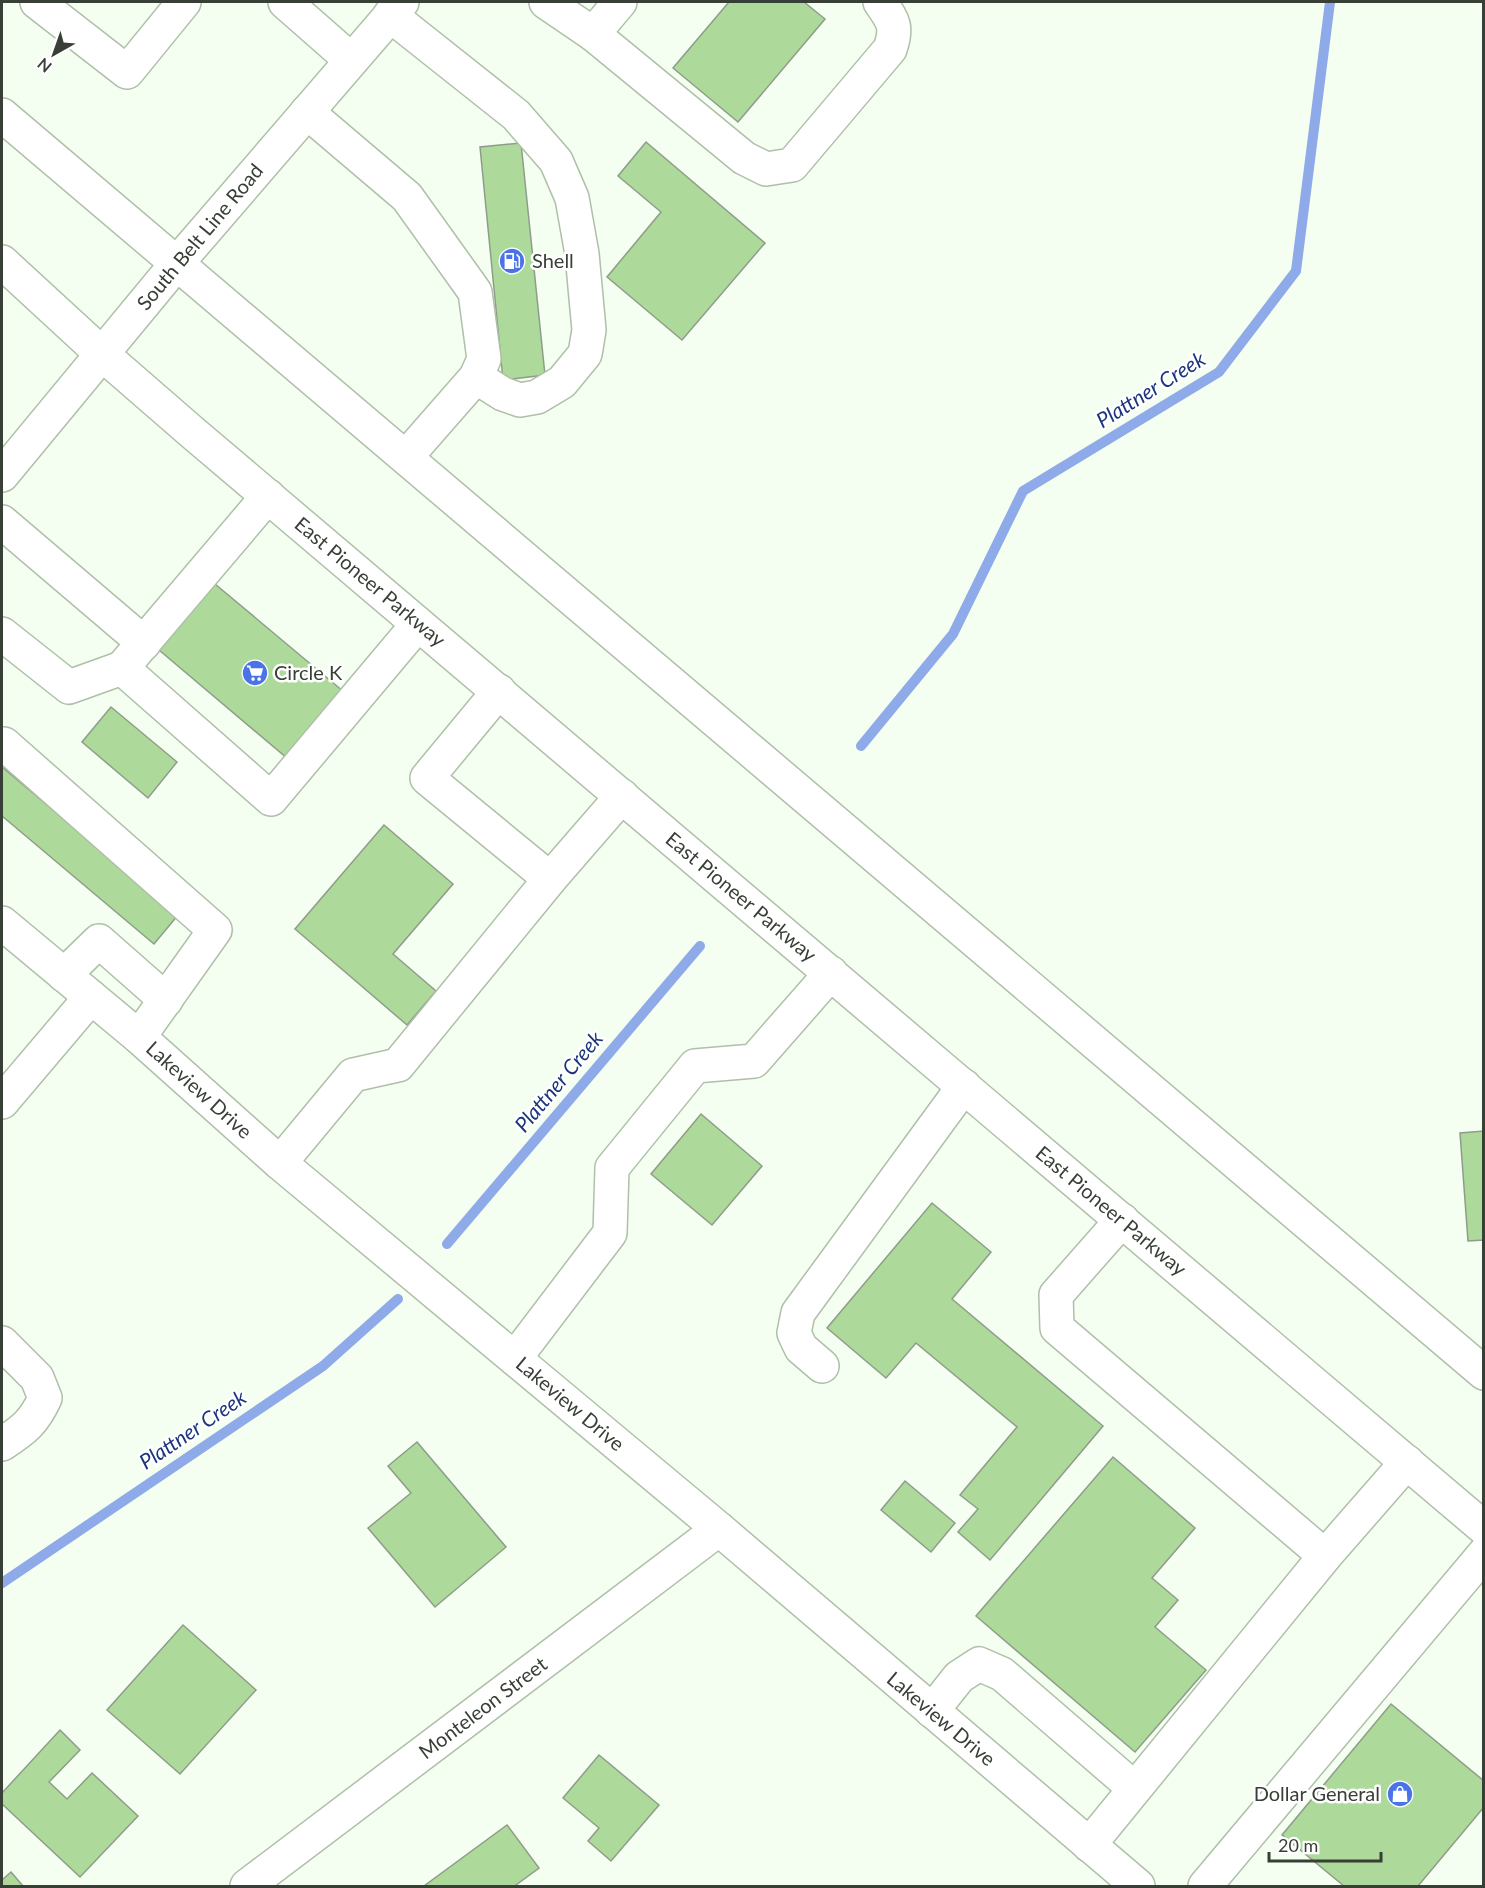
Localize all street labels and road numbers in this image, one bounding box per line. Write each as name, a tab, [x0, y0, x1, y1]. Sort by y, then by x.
street label: South Belt Line Road	[131, 158, 267, 314]
street label: East Pioneer Parkway	[290, 511, 451, 652]
street label: East Pioneer Parkway	[661, 826, 822, 967]
street label: Lakeview Drive	[142, 1036, 257, 1143]
street label: East Pioneer Parkway	[1031, 1140, 1192, 1281]
street label: Lakeview Drive	[512, 1351, 630, 1455]
street label: Monteleon Street	[414, 1651, 551, 1763]
street label: Lakeview Drive	[883, 1666, 1001, 1770]

